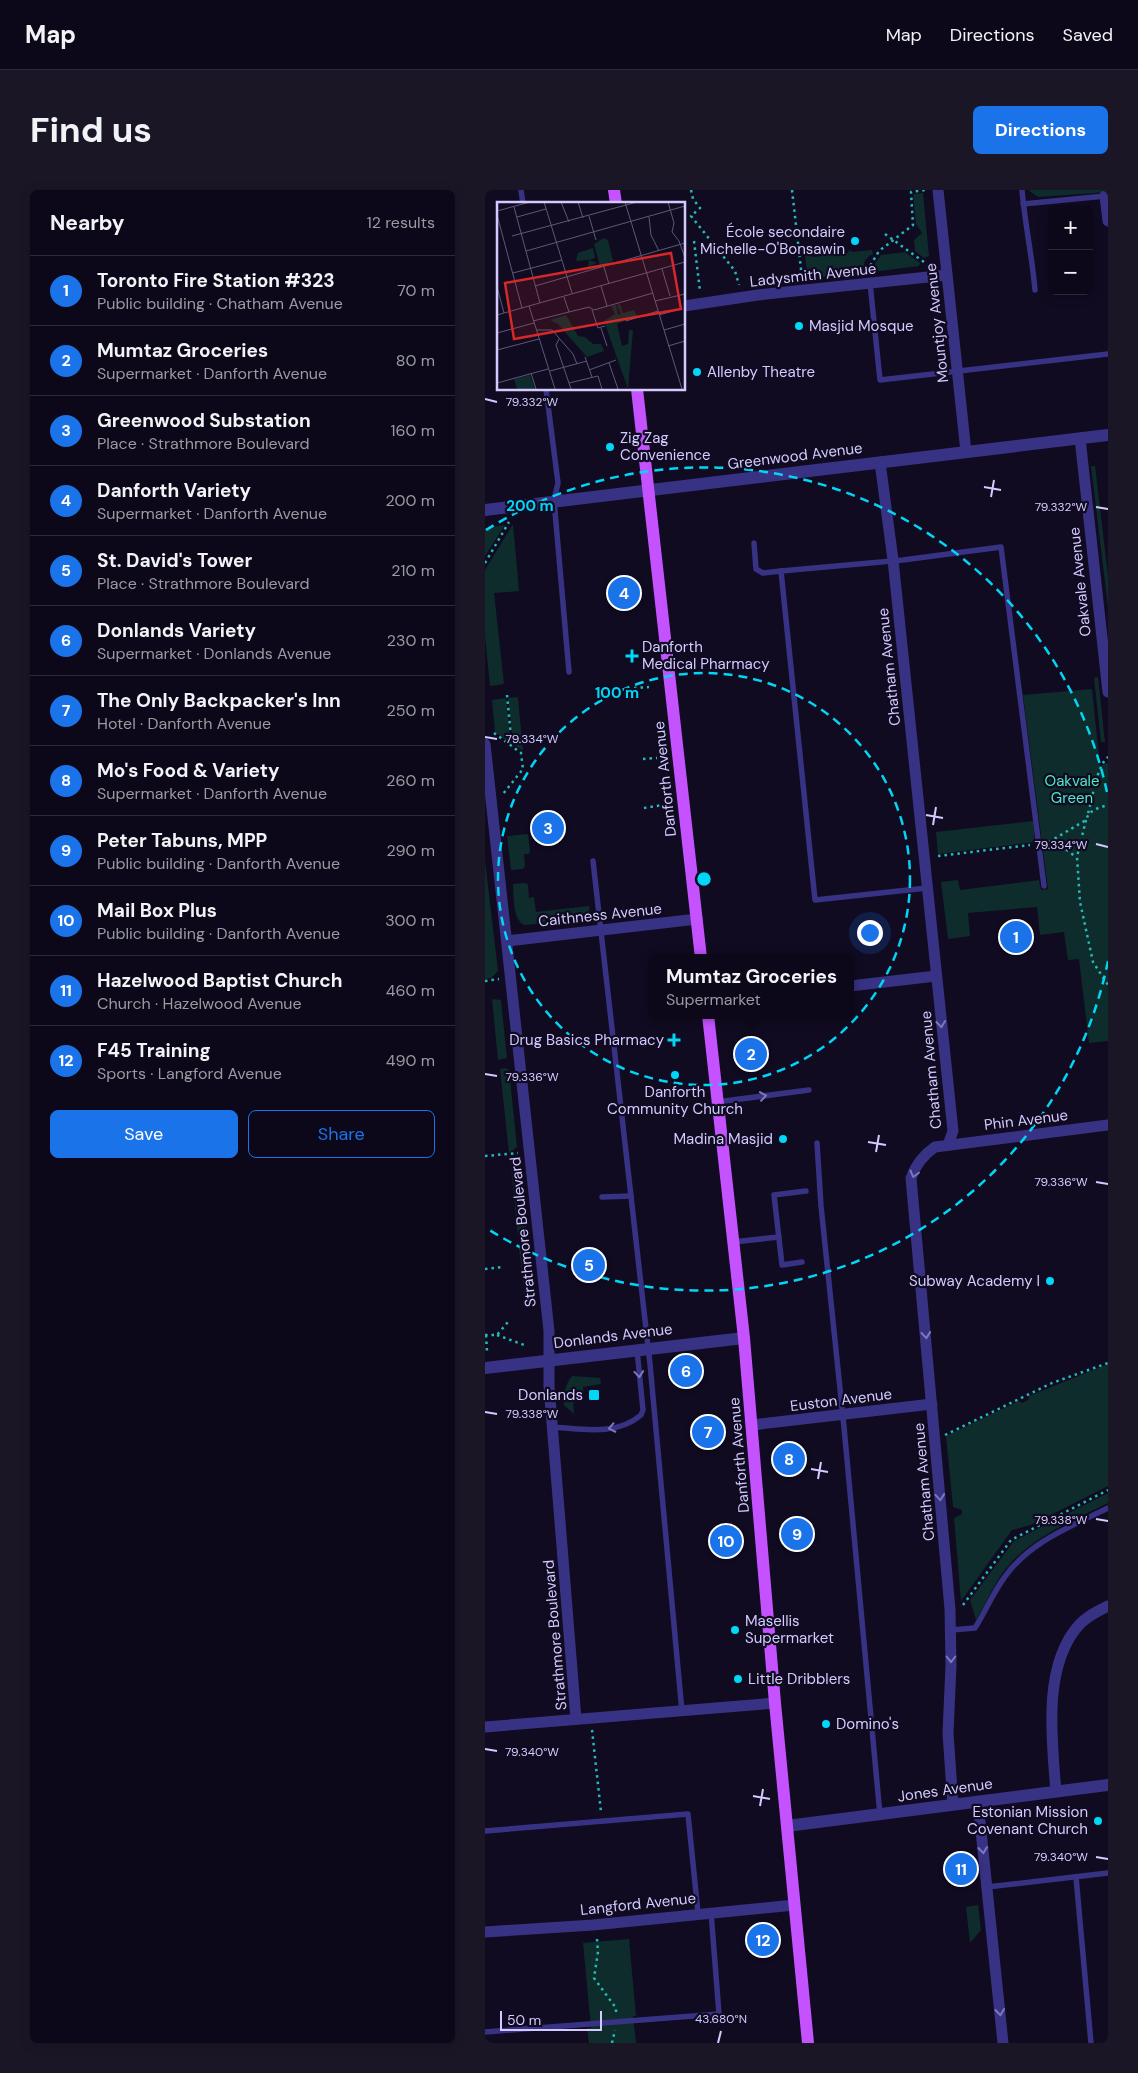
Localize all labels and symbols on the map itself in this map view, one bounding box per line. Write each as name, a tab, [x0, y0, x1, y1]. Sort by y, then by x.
inset map	[497, 202, 685, 390]
place label: École secondaire Michelle-O'Bonsawin	[700, 222, 845, 259]
marker: École secondaire Michelle-O'Bonsawin	[849, 235, 861, 247]
street label: Ladysmith Avenue	[749, 258, 877, 292]
street label: Mountjoy Avenue	[921, 262, 953, 384]
place label: Masjid Mosque	[809, 316, 914, 336]
marker: Masjid Mosque	[793, 320, 805, 332]
place label: Allenby Theatre	[707, 362, 815, 382]
marker: Allenby Theatre	[691, 366, 703, 378]
text: 79.332°W	[506, 394, 559, 410]
place label: Zig Zag Convenience	[620, 428, 711, 465]
street label: Greenwood Avenue	[726, 438, 864, 474]
marker: Zig Zag Convenience	[604, 441, 616, 453]
text: 200 m	[506, 496, 554, 516]
text: 79.332°W	[1035, 499, 1088, 515]
street label: Oakvale Avenue	[1064, 526, 1096, 638]
pin: 4	[608, 574, 640, 612]
street label: Chatham Avenue	[873, 607, 905, 727]
place label: Danforth Medical Pharmacy	[642, 637, 770, 674]
marker: Danforth Medical Pharmacy	[626, 650, 638, 662]
text: 100 m	[595, 683, 639, 703]
street label: Danforth Avenue	[649, 720, 681, 838]
text: 79.334°W	[506, 731, 559, 747]
park label: Oakvale Green	[1045, 771, 1099, 808]
pin: 3	[532, 809, 564, 847]
text: 79.334°W	[1035, 837, 1088, 853]
centre of rings	[695, 870, 713, 888]
street label: Caithness Avenue	[537, 899, 663, 931]
pin: 1	[1000, 918, 1032, 956]
your location	[857, 920, 883, 946]
street label: Chatham Avenue	[916, 1010, 946, 1130]
one-way arrow	[936, 1020, 947, 1028]
place label: Drug Basics Pharmacy	[509, 1030, 665, 1050]
marker: Drug Basics Pharmacy	[668, 1034, 680, 1046]
pin: 2	[735, 1035, 767, 1073]
text: 79.336°W	[505, 1069, 559, 1085]
marker: Danforth Community Church	[669, 1069, 681, 1081]
place label: Danforth Community Church	[607, 1082, 743, 1119]
one-way arrow	[760, 1091, 768, 1102]
street label: Phin Avenue	[983, 1105, 1069, 1135]
place label: Madina Masjid	[674, 1129, 773, 1149]
marker: Madina Masjid	[777, 1133, 789, 1145]
street label: Strathmore Boulevard	[505, 1156, 541, 1308]
one-way arrow	[909, 1169, 919, 1178]
text: 79.336°W	[1034, 1174, 1088, 1190]
pin: 5	[573, 1246, 605, 1284]
place label: Subway Academy I	[909, 1271, 1040, 1291]
marker: Subway Academy I	[1044, 1275, 1056, 1287]
street label: Donlands Avenue	[552, 1319, 674, 1353]
one-way arrow	[920, 1332, 931, 1340]
pin: 6	[670, 1352, 702, 1390]
one-way arrow	[634, 1370, 645, 1378]
street label: Euston Avenue	[789, 1384, 893, 1416]
place label: Donlands	[518, 1385, 583, 1405]
marker: Donlands	[587, 1388, 601, 1402]
street label: Danforth Avenue	[724, 1396, 754, 1514]
text: 79.338°W	[506, 1406, 559, 1422]
pin: 7	[692, 1413, 724, 1451]
one-way arrow	[608, 1422, 617, 1432]
street label: Chatham Avenue	[909, 1422, 939, 1542]
pin: 8	[773, 1440, 805, 1478]
one-way arrow	[934, 1494, 945, 1502]
text: 79.338°W	[1035, 1512, 1088, 1528]
pin: 9	[781, 1515, 813, 1553]
pin: 10	[710, 1522, 742, 1560]
street label: Strathmore Boulevard	[538, 1559, 572, 1711]
place label: Masellis Supermarket	[745, 1611, 834, 1648]
marker: Masellis Supermarket	[729, 1624, 741, 1636]
one-way arrow	[946, 1656, 956, 1664]
place label: Little Dribblers	[748, 1669, 850, 1689]
marker: Little Dribblers	[732, 1673, 744, 1685]
place label: Domino's	[836, 1714, 899, 1734]
marker: Domino's	[820, 1718, 832, 1730]
text: 79.340°W	[505, 1744, 559, 1760]
street label: Jones Avenue	[896, 1773, 994, 1807]
place label: Estonian Mission Covenant Church	[967, 1802, 1088, 1839]
marker: Estonian Mission Covenant Church	[1092, 1815, 1104, 1827]
one-way arrow	[978, 1846, 989, 1854]
text: 79.340°W	[1034, 1849, 1088, 1865]
pin: 11	[945, 1850, 977, 1888]
street label: Langford Avenue	[579, 1888, 697, 1920]
pin: 12	[747, 1921, 779, 1959]
scale bar	[500, 2008, 603, 2031]
one-way arrow	[994, 2008, 1005, 2016]
text: 43.680°N	[695, 2011, 747, 2027]

